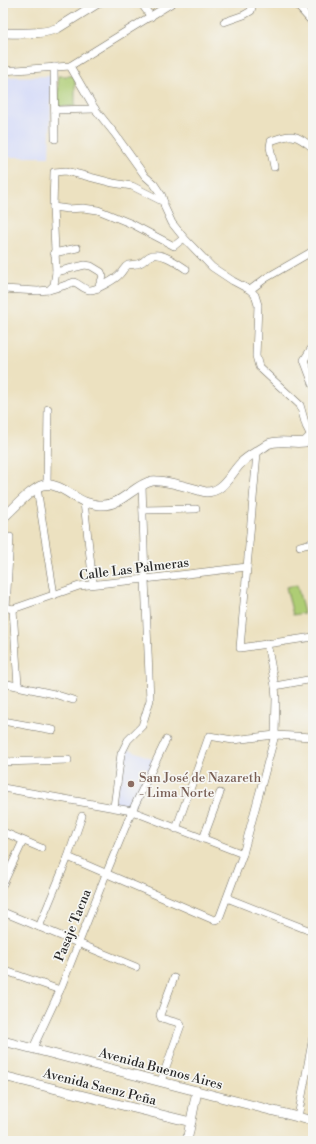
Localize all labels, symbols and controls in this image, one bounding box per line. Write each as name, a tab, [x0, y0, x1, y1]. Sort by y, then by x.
street label: Calle Las Palmeras	[78, 554, 190, 584]
place label: San José de Nazareth - Lima Norte	[139, 770, 262, 801]
marker: San José de Nazareth - Lima Norte	[126, 779, 136, 789]
street label: Pasaje Tacna	[51, 887, 95, 964]
street label: Avenida Buenos Aires	[96, 1045, 225, 1093]
street label: Avenida Saenz Peña	[41, 1065, 158, 1109]

